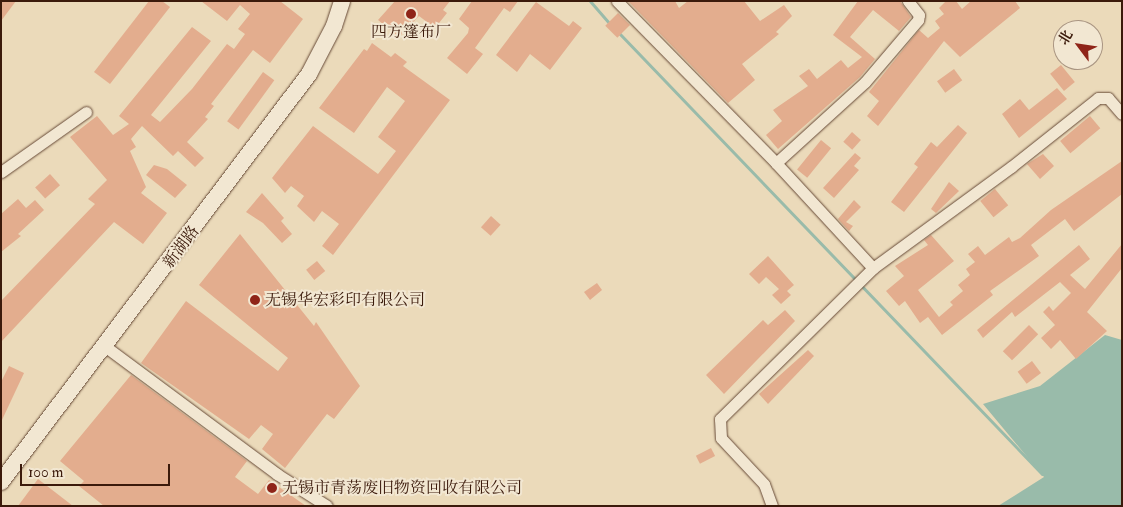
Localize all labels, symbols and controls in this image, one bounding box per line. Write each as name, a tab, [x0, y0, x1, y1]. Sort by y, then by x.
marker: 四方篷布厂	[405, 8, 417, 20]
north arrow	[1053, 20, 1103, 70]
place label: 四方篷布厂	[371, 22, 451, 42]
text: 北	[1055, 27, 1076, 48]
street label: 新湖路	[159, 222, 203, 272]
place label: 无锡华宏彩印有限公司	[265, 290, 425, 310]
marker: 无锡华宏彩印有限公司	[249, 294, 261, 306]
scale bar	[22, 454, 172, 486]
text: 100 m	[28, 463, 63, 482]
place label: 无锡市青荡废旧物资回收有限公司	[282, 478, 522, 498]
marker: 无锡市青荡废旧物资回收有限公司	[266, 482, 278, 494]

